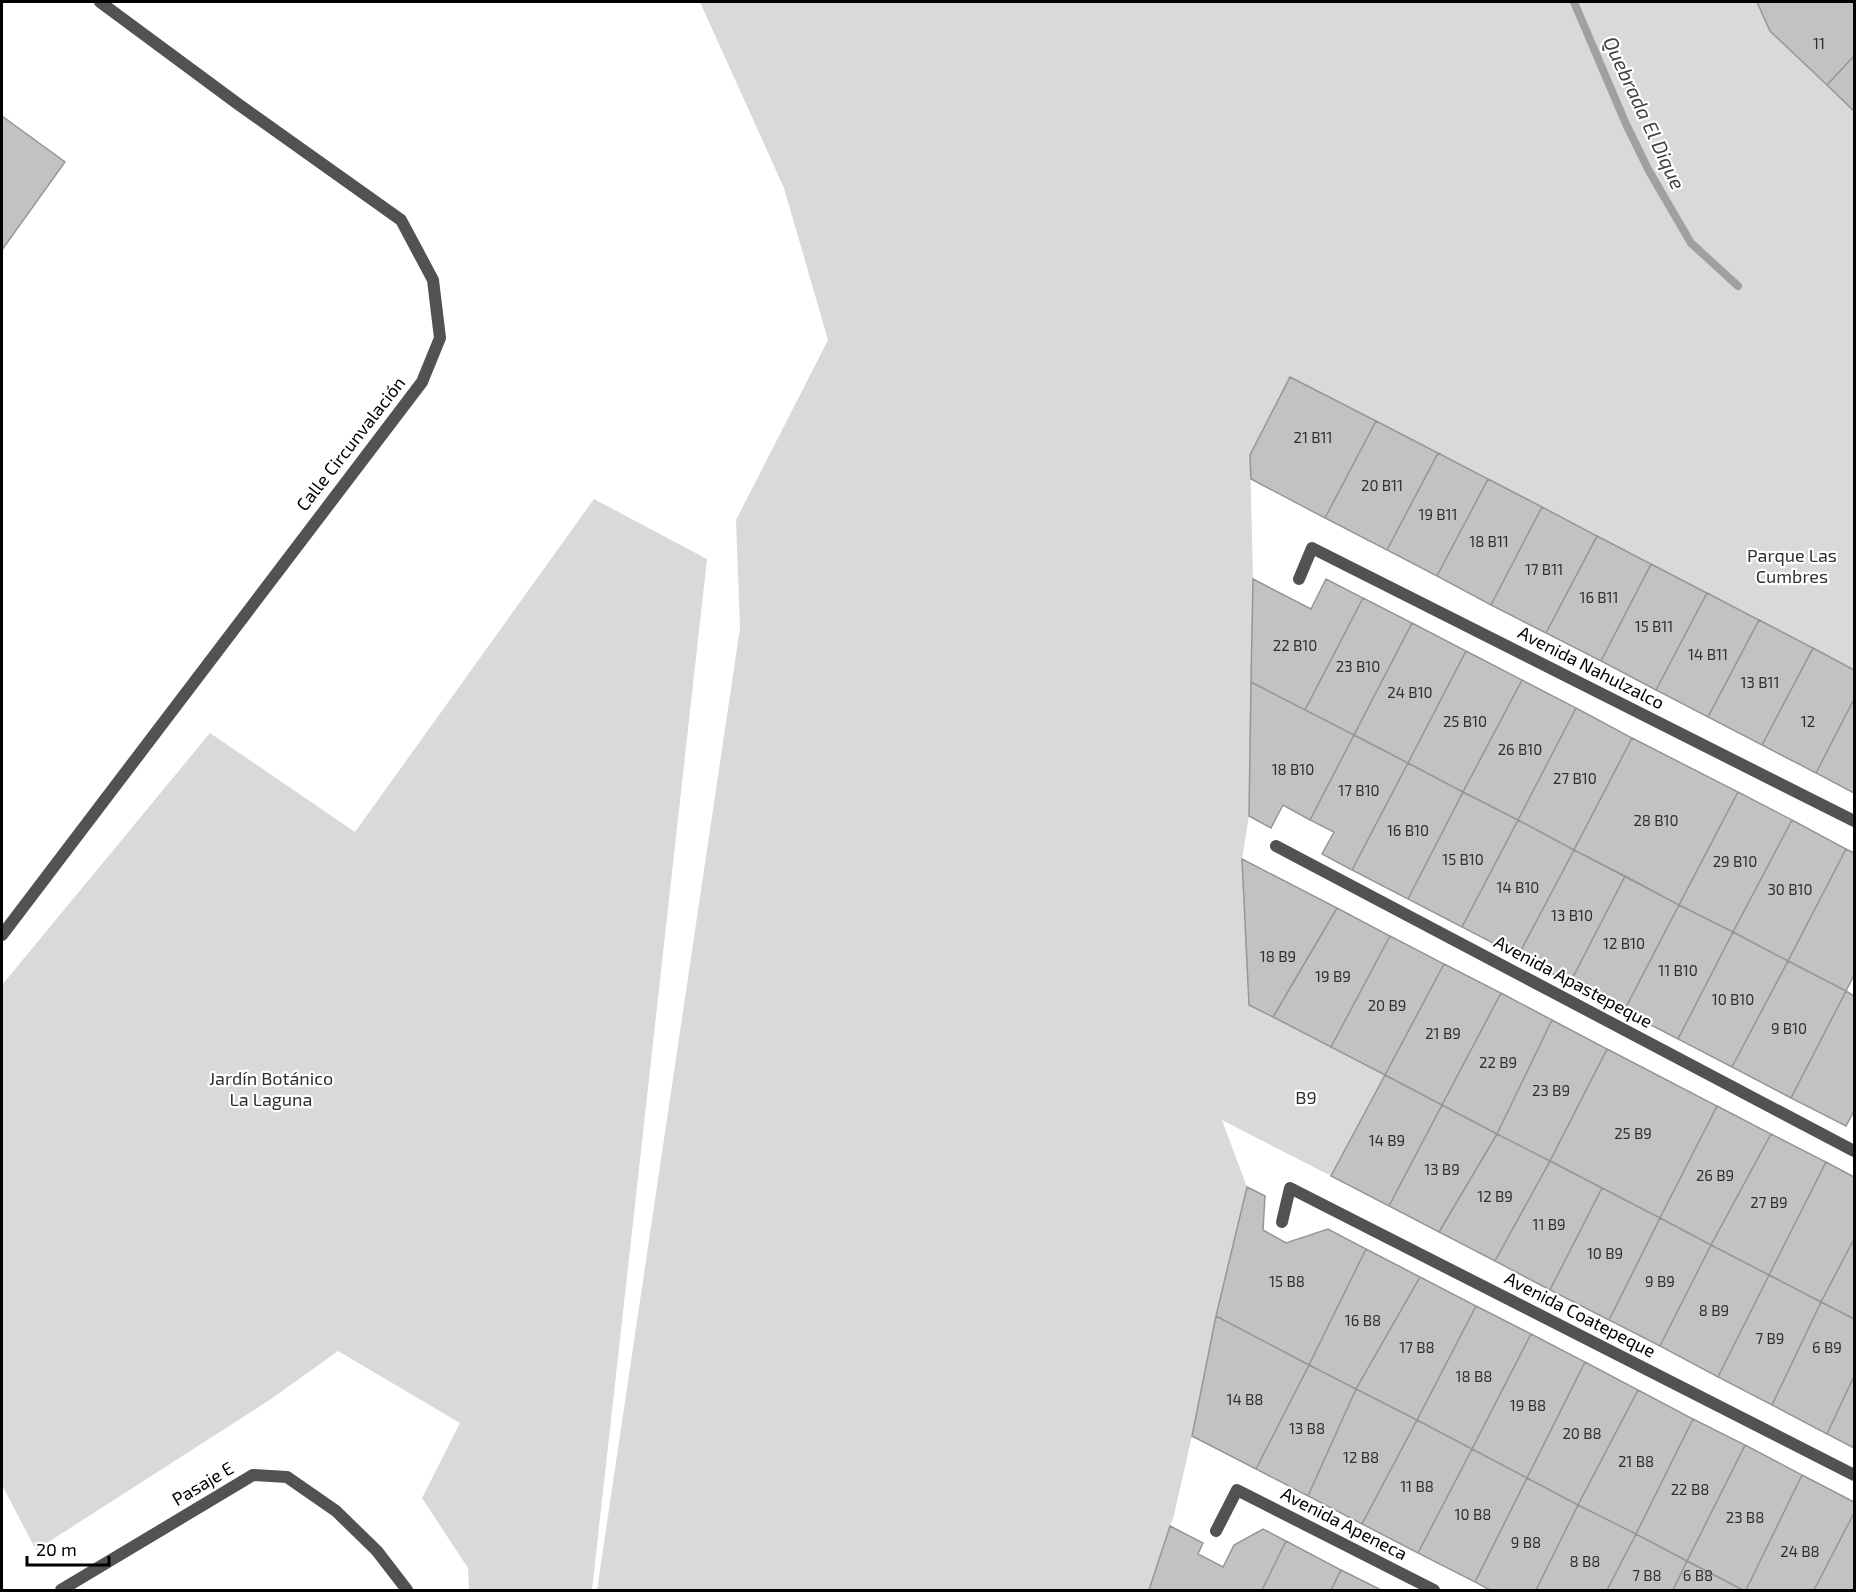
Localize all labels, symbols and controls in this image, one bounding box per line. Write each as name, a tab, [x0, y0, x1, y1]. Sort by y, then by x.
water label: Quebrada El Dique	[1599, 32, 1691, 193]
house number: 11	[1813, 34, 1825, 52]
street label: Calle Circunvalación	[291, 372, 409, 515]
house number: 21 B11	[1294, 428, 1333, 446]
house number: 20 B11	[1361, 476, 1403, 494]
house number: 19 B11	[1418, 505, 1458, 523]
house number: 18 B11	[1469, 532, 1509, 550]
park label: Parque Las Cumbres	[1747, 544, 1837, 587]
house number: 17 B11	[1525, 560, 1563, 578]
house number: 16 B11	[1579, 588, 1619, 606]
house number: 15 B11	[1635, 617, 1673, 635]
street label: Avenida Nahulzalco	[1515, 621, 1668, 713]
house number: 22 B10	[1273, 636, 1317, 654]
house number: 14 B11	[1688, 645, 1728, 663]
house number: 23 B10	[1336, 657, 1380, 675]
house number: 13 B11	[1741, 673, 1779, 691]
house number: 24 B10	[1387, 683, 1433, 701]
house number: 25 B10	[1443, 712, 1487, 730]
house number: 12	[1801, 712, 1815, 730]
house number: 26 B10	[1498, 740, 1542, 758]
house number: 18 B10	[1272, 760, 1314, 778]
house number: 27 B10	[1553, 769, 1597, 787]
house number: 17 B10	[1338, 781, 1380, 799]
house number: 28 B10	[1633, 811, 1679, 829]
house number: 16 B10	[1387, 821, 1429, 839]
house number: 15 B10	[1442, 850, 1484, 868]
house number: 29 B10	[1713, 852, 1757, 870]
house number: 14 B10	[1497, 878, 1539, 896]
house number: 30 B10	[1767, 880, 1813, 898]
house number: 13 B10	[1551, 906, 1593, 924]
street label: Avenida Apastepeque	[1491, 930, 1656, 1032]
house number: 12 B10	[1603, 934, 1645, 952]
house number: 18 B9	[1260, 947, 1296, 965]
house number: 11 B10	[1658, 961, 1698, 979]
house number: 19 B9	[1315, 967, 1351, 985]
house number: 10 B10	[1712, 990, 1754, 1008]
house number: 20 B9	[1368, 996, 1406, 1014]
house number: 9 B10	[1771, 1019, 1807, 1037]
house number: 21 B9	[1425, 1024, 1461, 1042]
house number: 22 B9	[1479, 1053, 1517, 1071]
park label: Jardín Botánico La Laguna	[209, 1067, 333, 1110]
house number: 23 B9	[1532, 1081, 1570, 1099]
park label: B9	[1295, 1086, 1317, 1108]
house number: 25 B9	[1614, 1124, 1652, 1142]
house number: 14 B9	[1369, 1131, 1405, 1149]
house number: 13 B9	[1424, 1160, 1460, 1178]
house number: 26 B9	[1696, 1166, 1734, 1184]
house number: 12 B9	[1477, 1187, 1513, 1205]
house number: 27 B9	[1750, 1193, 1788, 1211]
house number: 11 B9	[1532, 1215, 1566, 1233]
house number: 10 B9	[1587, 1244, 1623, 1262]
street label: Avenida Coatepeque	[1501, 1267, 1660, 1362]
house number: 15 B8	[1269, 1272, 1305, 1290]
house number: 9 B9	[1645, 1272, 1675, 1290]
house number: 8 B9	[1699, 1301, 1729, 1319]
house number: 16 B8	[1345, 1311, 1381, 1329]
house number: 7 B9	[1756, 1329, 1784, 1347]
house number: 17 B8	[1399, 1338, 1435, 1356]
house number: 6 B9	[1812, 1338, 1842, 1356]
house number: 18 B8	[1456, 1367, 1492, 1385]
house number: 14 B8	[1227, 1390, 1263, 1408]
house number: 19 B8	[1510, 1396, 1546, 1414]
house number: 13 B8	[1289, 1419, 1325, 1437]
house number: 20 B8	[1562, 1424, 1602, 1442]
house number: 12 B8	[1343, 1448, 1379, 1466]
house number: 21 B8	[1618, 1452, 1654, 1470]
street label: Pasaje E	[168, 1456, 237, 1510]
house number: 11 B8	[1400, 1477, 1434, 1495]
house number: 22 B8	[1671, 1480, 1709, 1498]
street label: Avenida Apeneca	[1278, 1482, 1411, 1564]
house number: 10 B8	[1455, 1505, 1491, 1523]
house number: 23 B8	[1726, 1508, 1764, 1526]
scale bar	[27, 1529, 110, 1567]
house number: 9 B8	[1511, 1533, 1541, 1551]
text: 20 m	[36, 1538, 77, 1560]
house number: 24 B8	[1780, 1542, 1820, 1560]
house number: 8 B8	[1570, 1552, 1600, 1570]
house number: 7 B8	[1632, 1566, 1662, 1584]
house number: 6 B8	[1683, 1566, 1713, 1584]

